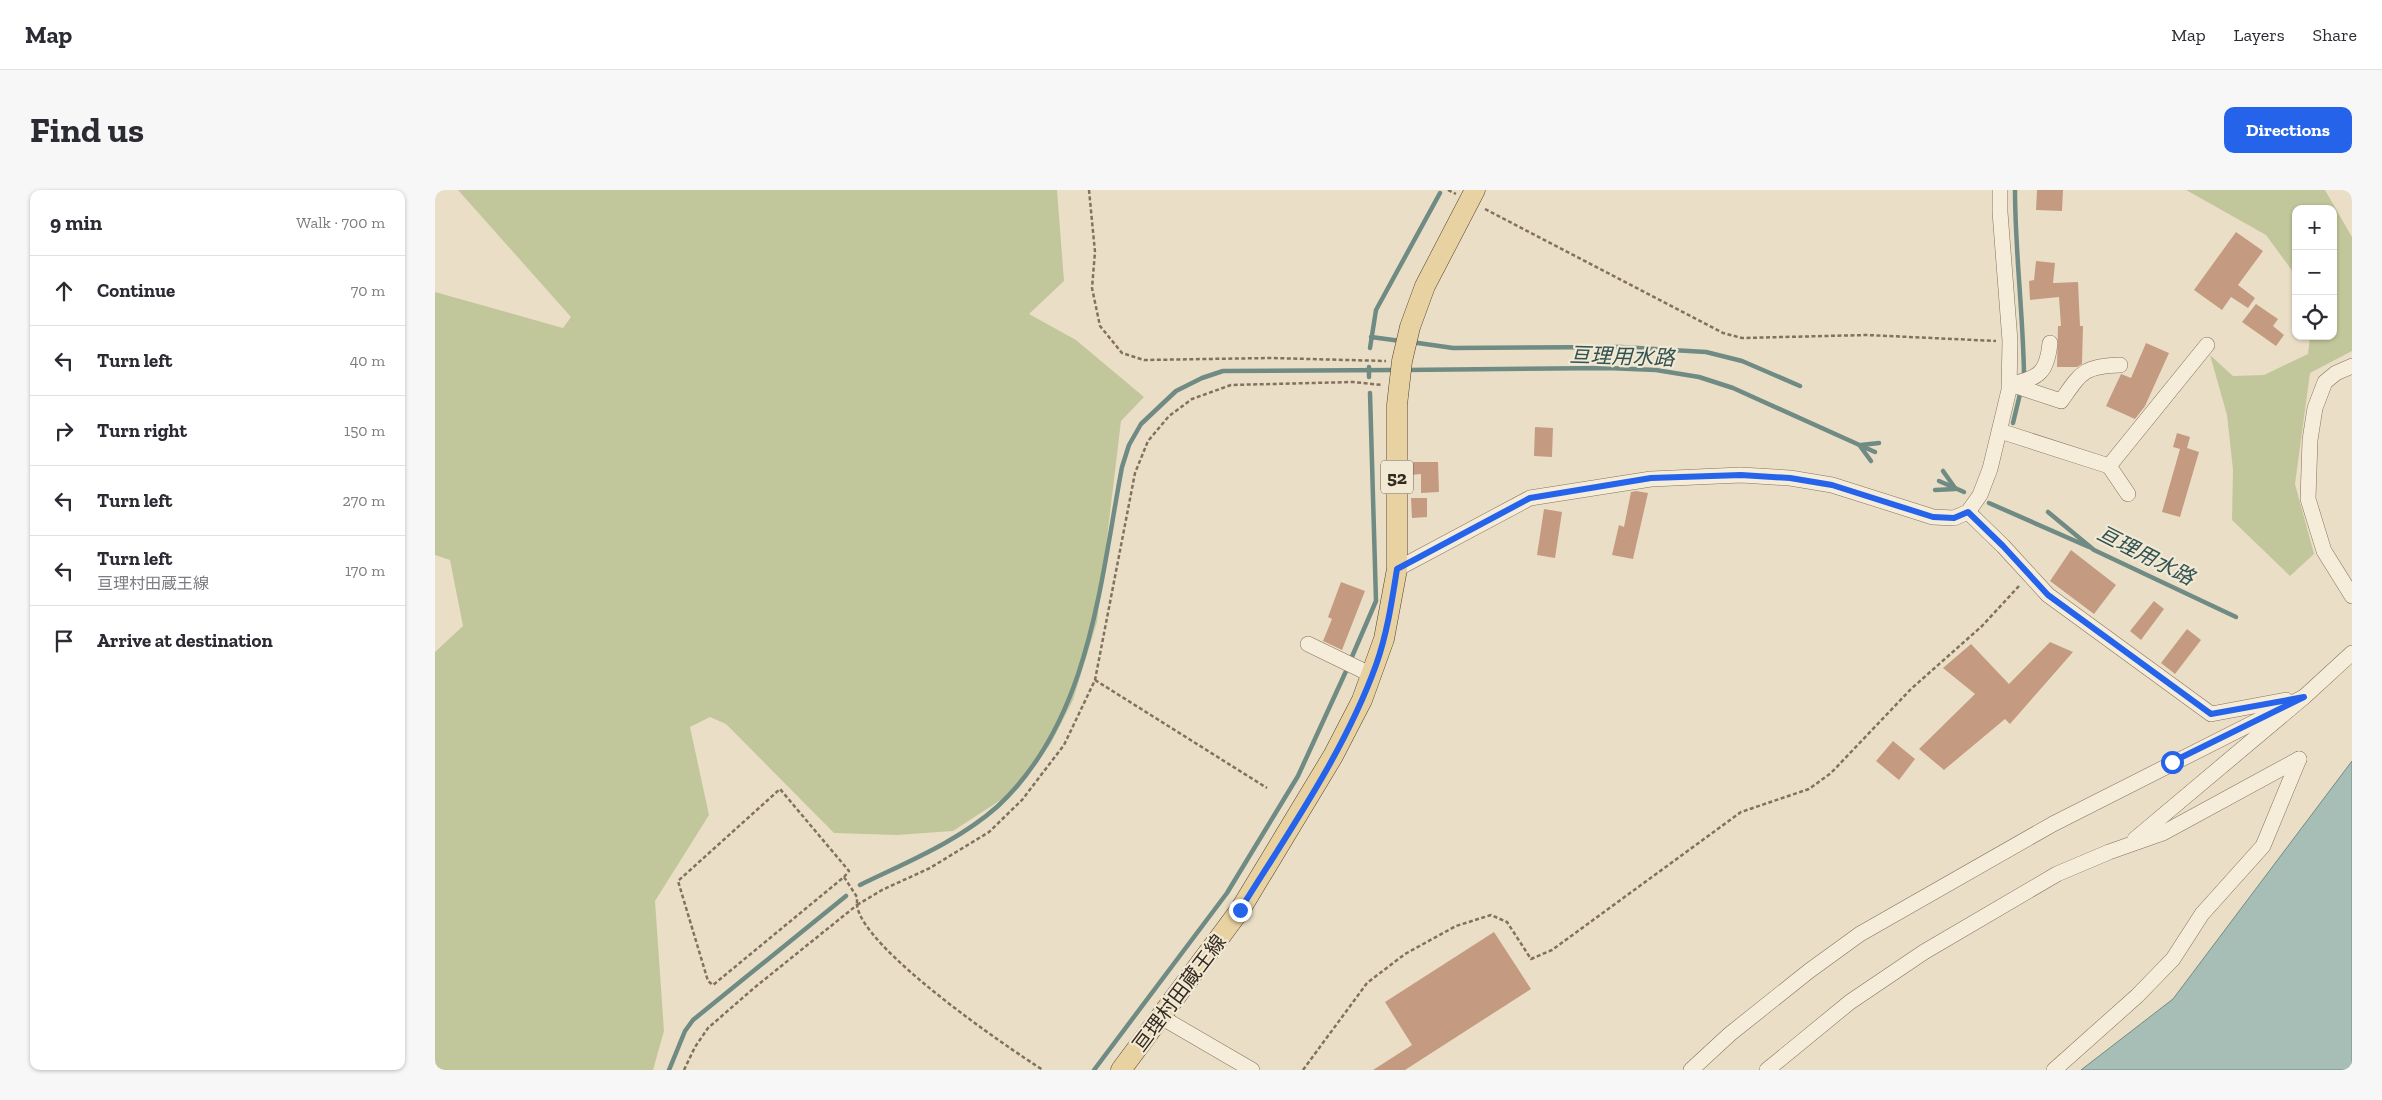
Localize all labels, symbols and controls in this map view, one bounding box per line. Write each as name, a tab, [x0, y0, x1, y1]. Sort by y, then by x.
text: Map	[25, 20, 72, 49]
text: Map	[2171, 24, 2206, 46]
text: Layers	[2234, 24, 2285, 46]
text: Share	[2313, 24, 2357, 46]
button: Directions	[2224, 107, 2352, 153]
text: Find us	[30, 109, 144, 151]
map controls	[2292, 205, 2337, 340]
button: +	[2292, 205, 2337, 250]
text: 9 min	[50, 210, 102, 235]
text: Walk · 700 m	[296, 213, 385, 232]
button: −	[2292, 250, 2337, 295]
icon: ahead	[50, 277, 78, 305]
text: Continue	[97, 279, 175, 302]
text: 70 m	[351, 281, 385, 300]
button: locate	[2292, 295, 2337, 340]
water label: 亘理用水路	[1569, 342, 1677, 370]
icon: left	[50, 347, 78, 375]
text: Turn left	[97, 349, 172, 372]
text: 40 m	[350, 351, 385, 370]
icon: right	[50, 417, 78, 445]
text: Turn right	[97, 419, 187, 442]
text: 150 m	[344, 421, 385, 440]
road number: 52	[1381, 460, 1413, 494]
icon: left	[50, 487, 78, 515]
text: Turn left	[97, 489, 172, 512]
text: 270 m	[343, 491, 385, 510]
water label: 亘理用水路	[2094, 520, 2200, 591]
text: Turn left	[97, 547, 172, 570]
icon: left	[50, 557, 78, 585]
text: 170 m	[345, 561, 385, 580]
text: 亘理村田蔵王線	[97, 574, 209, 593]
icon: arrive	[50, 627, 78, 655]
text: Arrive at destination	[97, 629, 273, 652]
route start	[2161, 751, 2184, 774]
route end	[1229, 899, 1252, 922]
street label: 亘理村田蔵王線	[1127, 930, 1231, 1056]

